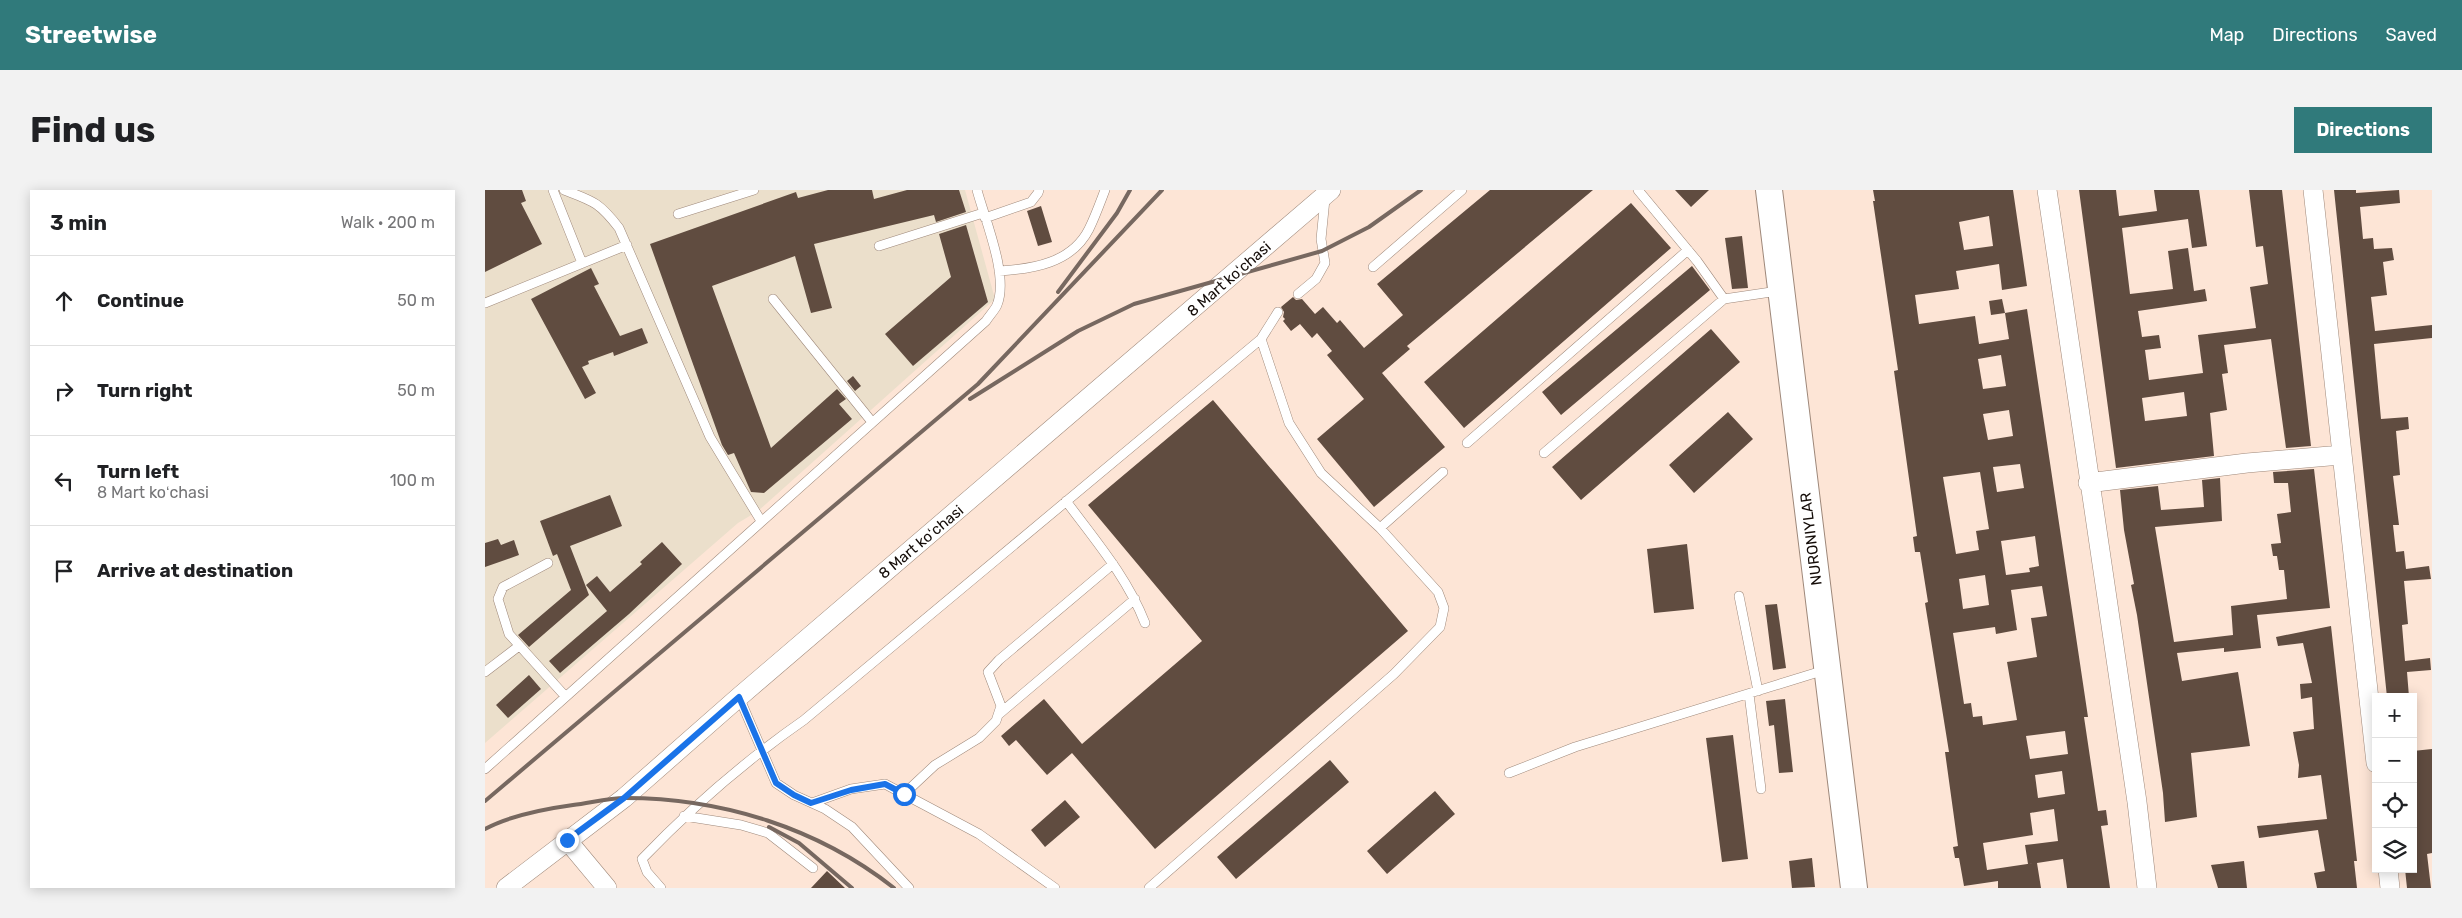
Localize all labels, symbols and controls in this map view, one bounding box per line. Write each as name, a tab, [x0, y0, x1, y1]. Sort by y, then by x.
text: Streetwise	[25, 21, 157, 49]
text: Map	[2209, 24, 2244, 46]
text: Directions	[2272, 24, 2358, 46]
text: Saved	[2386, 24, 2437, 46]
button: Directions	[2294, 107, 2432, 153]
text: Find us	[30, 109, 155, 151]
text: 3 min	[50, 210, 107, 235]
text: Walk · 200 m	[341, 213, 435, 232]
street label: 8 Mart koʻchasi	[1183, 238, 1275, 320]
icon: ahead	[50, 287, 78, 315]
text: Continue	[97, 289, 184, 312]
text: 50 m	[397, 291, 435, 310]
icon: right	[50, 377, 78, 405]
text: Turn right	[97, 379, 192, 402]
text: 50 m	[397, 381, 435, 400]
text: Turn left	[97, 460, 179, 483]
icon: left	[50, 467, 78, 495]
text: 100 m	[390, 471, 435, 490]
text: 8 Mart koʻchasi	[97, 483, 209, 502]
street label: NURONIYLAR	[1796, 491, 1826, 586]
street label: 8 Mart koʻchasi	[875, 501, 967, 583]
icon: arrive	[50, 557, 78, 585]
text: Arrive at destination	[97, 559, 293, 582]
map controls	[2372, 693, 2417, 873]
button: +	[2372, 693, 2417, 738]
button: −	[2372, 738, 2417, 783]
route start	[893, 783, 916, 806]
button: locate	[2372, 783, 2417, 828]
button: layers	[2372, 828, 2417, 873]
route end	[556, 829, 579, 852]

